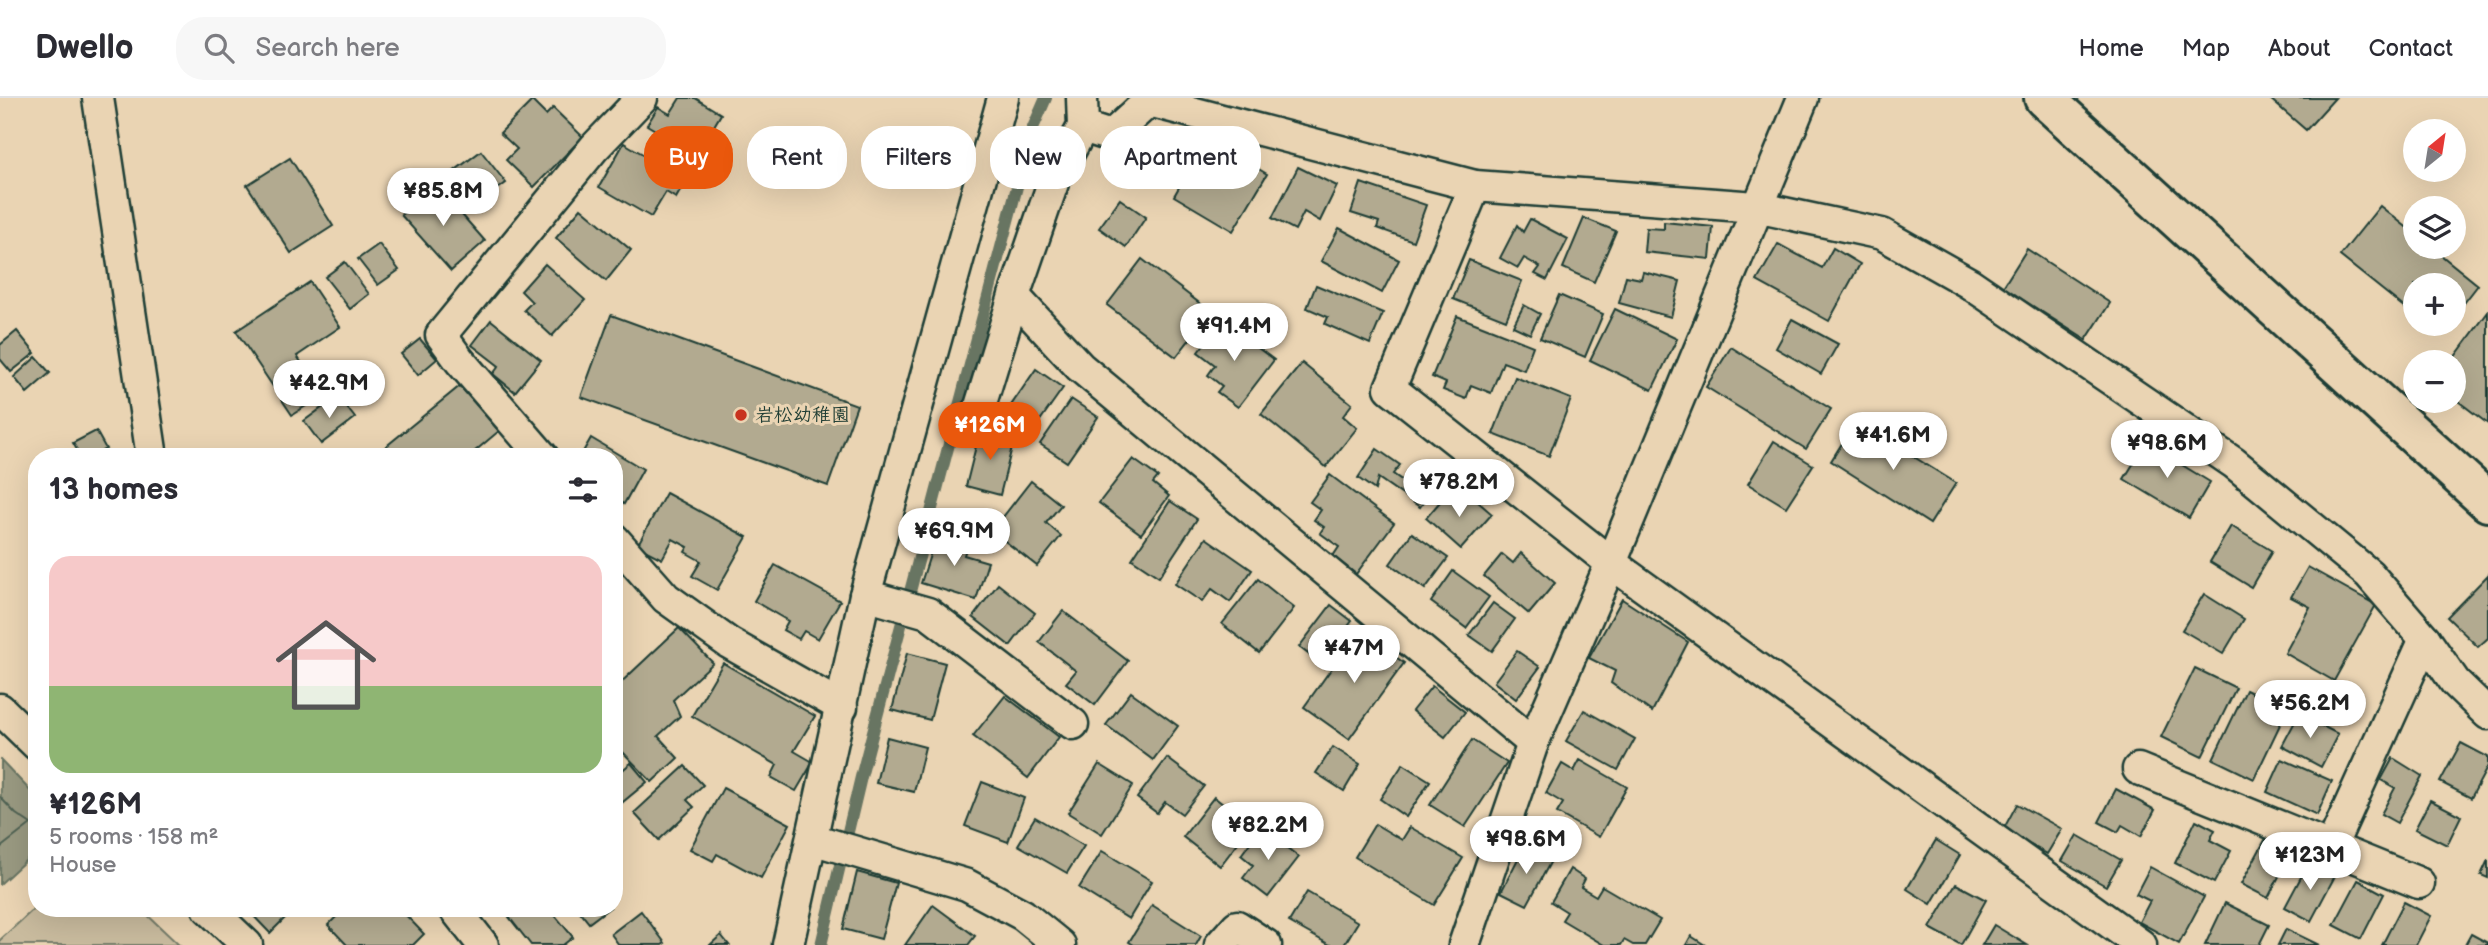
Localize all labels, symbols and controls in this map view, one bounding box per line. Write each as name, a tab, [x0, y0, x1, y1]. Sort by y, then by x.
search box	[176, 17, 666, 80]
text: Dwello	[35, 28, 134, 68]
icon: search	[200, 29, 238, 67]
text: Search here	[256, 33, 400, 64]
text: Home	[2079, 34, 2144, 63]
text: Map	[2182, 34, 2230, 63]
text: About	[2268, 34, 2330, 63]
text: Contact	[2368, 34, 2453, 63]
north arrow	[2403, 119, 2466, 182]
map controls	[2403, 119, 2466, 413]
chip: Buy	[644, 126, 733, 189]
chip: Rent	[747, 126, 847, 189]
chip: Filters	[861, 126, 976, 189]
chip: New	[990, 126, 1086, 189]
chip: Apartment	[1100, 126, 1261, 189]
pin: ¥85.8M	[386, 169, 500, 228]
text: ¥85.8M	[403, 177, 483, 205]
button: layers	[2403, 196, 2466, 259]
button: +	[2403, 273, 2466, 336]
pin: ¥91.4M	[1177, 303, 1291, 363]
text: ¥91.4M	[1196, 312, 1272, 340]
button: −	[2403, 350, 2466, 413]
pin: ¥42.9M	[272, 360, 386, 420]
text: ¥42.9M	[289, 369, 369, 397]
pin: ¥126M	[941, 402, 1039, 462]
place label: 岩松幼稚園	[755, 404, 850, 427]
marker: 岩松幼稚園	[733, 407, 749, 423]
text: ¥126M	[954, 411, 1026, 439]
pin: ¥41.6M	[1836, 412, 1950, 472]
pin: ¥98.6M	[2110, 420, 2224, 480]
text: ¥41.6M	[1855, 421, 1931, 449]
text: ¥98.6M	[2127, 429, 2207, 457]
pin: ¥78.2M	[1402, 460, 1516, 519]
text: ¥78.2M	[1419, 468, 1499, 496]
icon: filters	[564, 471, 602, 509]
text: 13 homes	[49, 472, 178, 508]
pin: ¥69.9M	[897, 508, 1011, 568]
text: ¥69.9M	[914, 517, 994, 545]
icon: home	[263, 602, 389, 728]
pin: ¥47M	[1313, 626, 1395, 685]
text: ¥47M	[1324, 634, 1384, 662]
pin: ¥56.2M	[2253, 680, 2367, 740]
text: ¥56.2M	[2270, 689, 2350, 717]
text: ¥126M	[49, 787, 142, 823]
pin: ¥82.2M	[1211, 802, 1325, 862]
text: ¥82.2M	[1228, 811, 1308, 839]
pin: ¥98.6M	[1469, 816, 1583, 876]
text: 5 rooms · 158 m²	[49, 823, 218, 851]
text: ¥98.6M	[1486, 825, 1566, 853]
pin: ¥123M	[2261, 832, 2359, 892]
text: ¥123M	[2275, 841, 2345, 869]
text: House	[49, 851, 116, 879]

